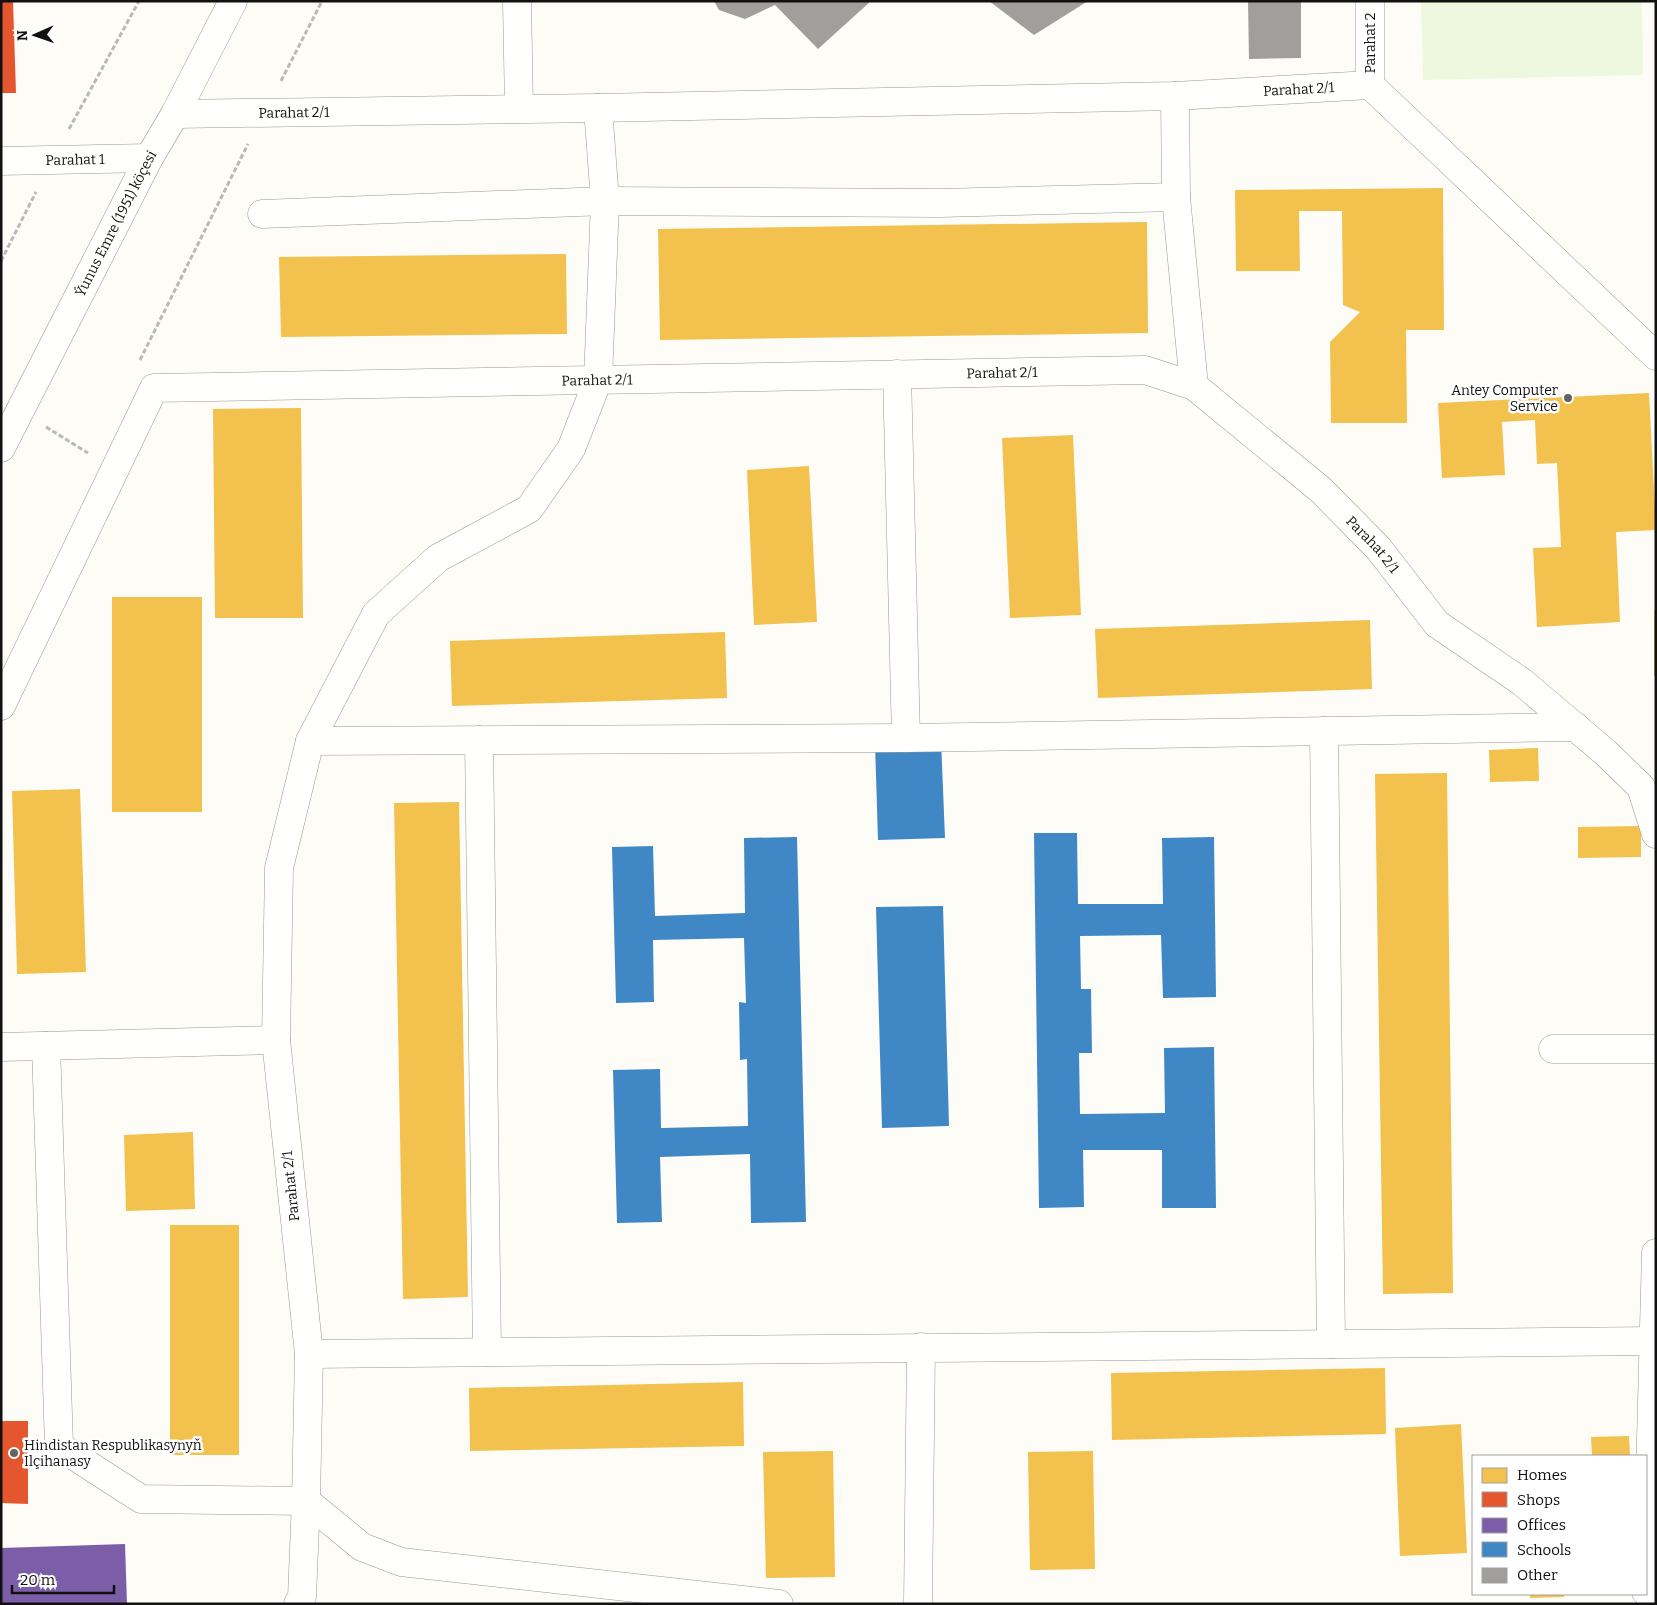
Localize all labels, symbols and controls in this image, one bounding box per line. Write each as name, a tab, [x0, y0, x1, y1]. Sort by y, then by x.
north arrow	[10, 10, 60, 60]
street label: Parahat 2	[1362, 13, 1379, 73]
text: N	[14, 30, 31, 41]
street label: Parahat 2/1	[1263, 79, 1335, 100]
street label: Parahat 2/1	[258, 103, 330, 121]
street label: Ýunus Emre (1951) köçesi	[70, 147, 160, 299]
street label: Parahat 1	[45, 150, 105, 169]
street label: Parahat 2/1	[966, 363, 1038, 382]
street label: Parahat 2/1	[561, 371, 633, 389]
place label: Antey Computer Service	[1451, 382, 1558, 415]
marker: Antey Computer Service	[1562, 392, 1574, 404]
street label: Parahat 2/1	[1343, 512, 1403, 577]
street label: Parahat 2/1	[279, 1149, 303, 1222]
place label: Hindistan Respublikasynyň Ilçihanasy	[24, 1437, 202, 1470]
marker: Hindistan Respublikasynyň Ilçihanasy	[8, 1447, 20, 1459]
legend	[1472, 1455, 1647, 1595]
text: Homes	[1517, 1466, 1567, 1484]
text: Shops	[1517, 1491, 1560, 1509]
text: Offices	[1517, 1516, 1566, 1534]
text: Schools	[1517, 1541, 1571, 1559]
scale bar	[12, 1562, 115, 1594]
text: Other	[1517, 1566, 1558, 1584]
text: 20 m	[20, 1571, 56, 1589]

